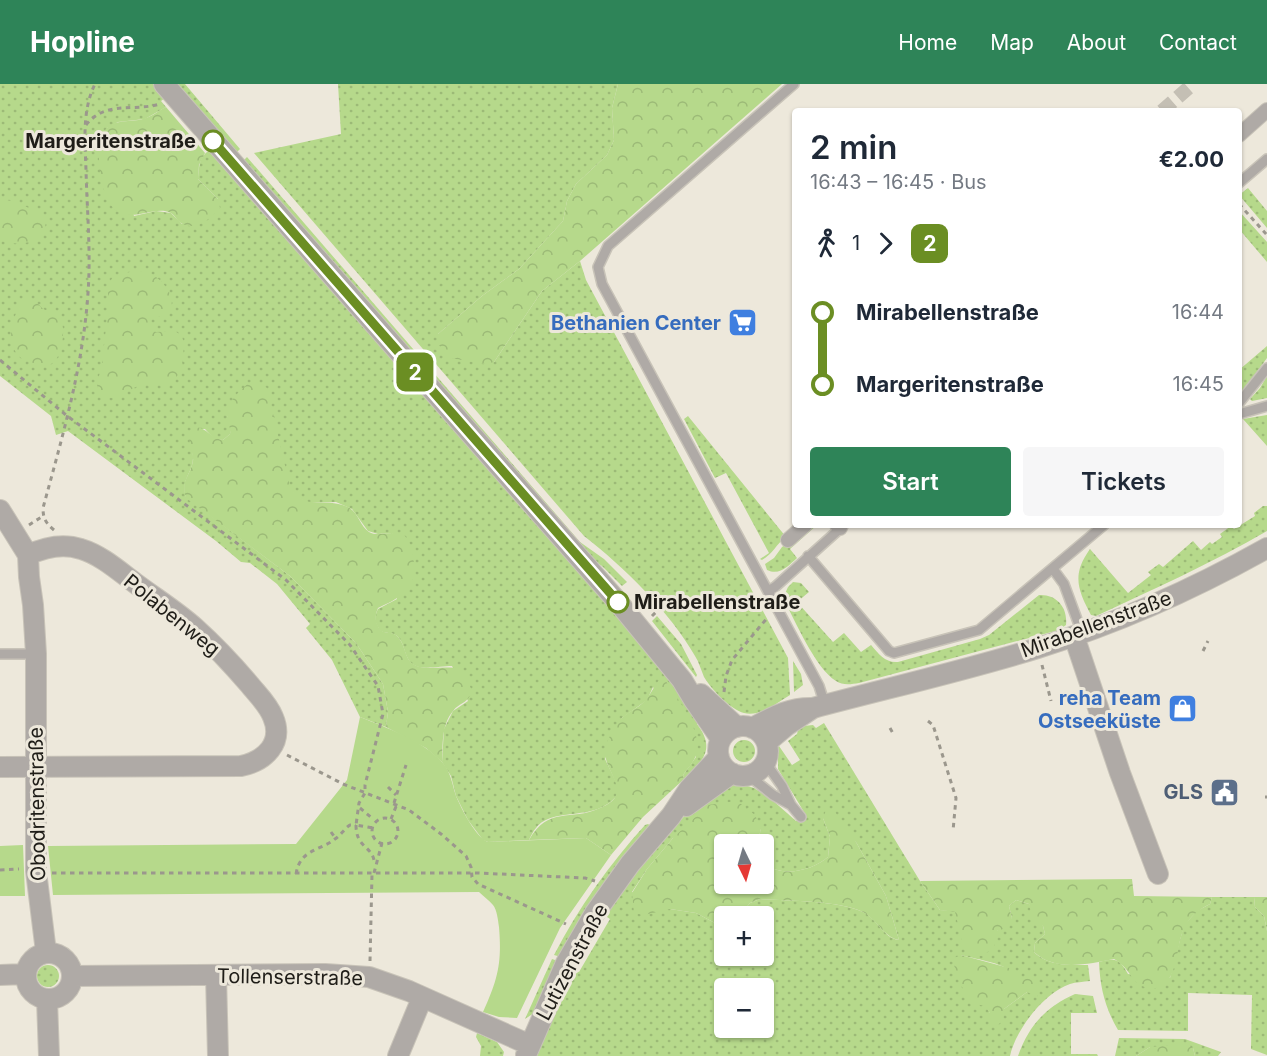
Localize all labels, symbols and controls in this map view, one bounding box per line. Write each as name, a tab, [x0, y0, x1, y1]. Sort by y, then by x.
text: Hopline	[30, 25, 135, 59]
text: Home	[898, 30, 957, 55]
text: Map	[990, 30, 1034, 55]
text: About	[1067, 30, 1126, 55]
text: Contact	[1159, 30, 1237, 55]
text: 2 min	[810, 127, 897, 167]
place label: Margeritenstraße	[25, 129, 196, 153]
marker: Margeritenstraße	[202, 130, 224, 152]
text: €2.00	[1159, 146, 1224, 172]
text: 16:43 – 16:45 · Bus	[810, 170, 987, 194]
icon: walk	[810, 227, 843, 260]
icon: forward	[869, 227, 902, 260]
text: 1	[852, 231, 860, 255]
text: 2	[923, 231, 936, 256]
text: Mirabellenstraße	[856, 299, 1039, 325]
text: 16:44	[1172, 300, 1224, 324]
supermarket icon: Bethanien Center	[726, 307, 758, 339]
place label: Bethanien Center	[551, 311, 721, 335]
line badge: 2	[396, 352, 434, 392]
text: 2	[408, 360, 422, 385]
text: Margeritenstraße	[856, 371, 1044, 397]
text: 16:45	[1173, 372, 1224, 396]
button: Start	[810, 447, 1011, 516]
button: Tickets	[1023, 447, 1224, 516]
street label: Polabenweg	[119, 569, 225, 661]
street label: Mirabellenstraße	[1017, 586, 1175, 662]
place label: Mirabellenstraße	[634, 590, 800, 614]
marker: Mirabellenstraße	[607, 591, 629, 613]
place label: reha Team Ostseeküste	[1038, 686, 1161, 733]
shop icon: reha Team Ostseeküste	[1166, 693, 1198, 725]
street label: Obodritenstraße	[24, 727, 50, 881]
public building icon: GLS	[1208, 776, 1240, 808]
place label: GLS	[1164, 780, 1203, 804]
north arrow	[714, 834, 774, 894]
map controls	[714, 834, 774, 1038]
street label: Lutizenstraße	[531, 900, 613, 1024]
button: +	[714, 906, 774, 966]
street label: Tollenserstraße	[217, 964, 363, 990]
button: −	[714, 978, 774, 1038]

